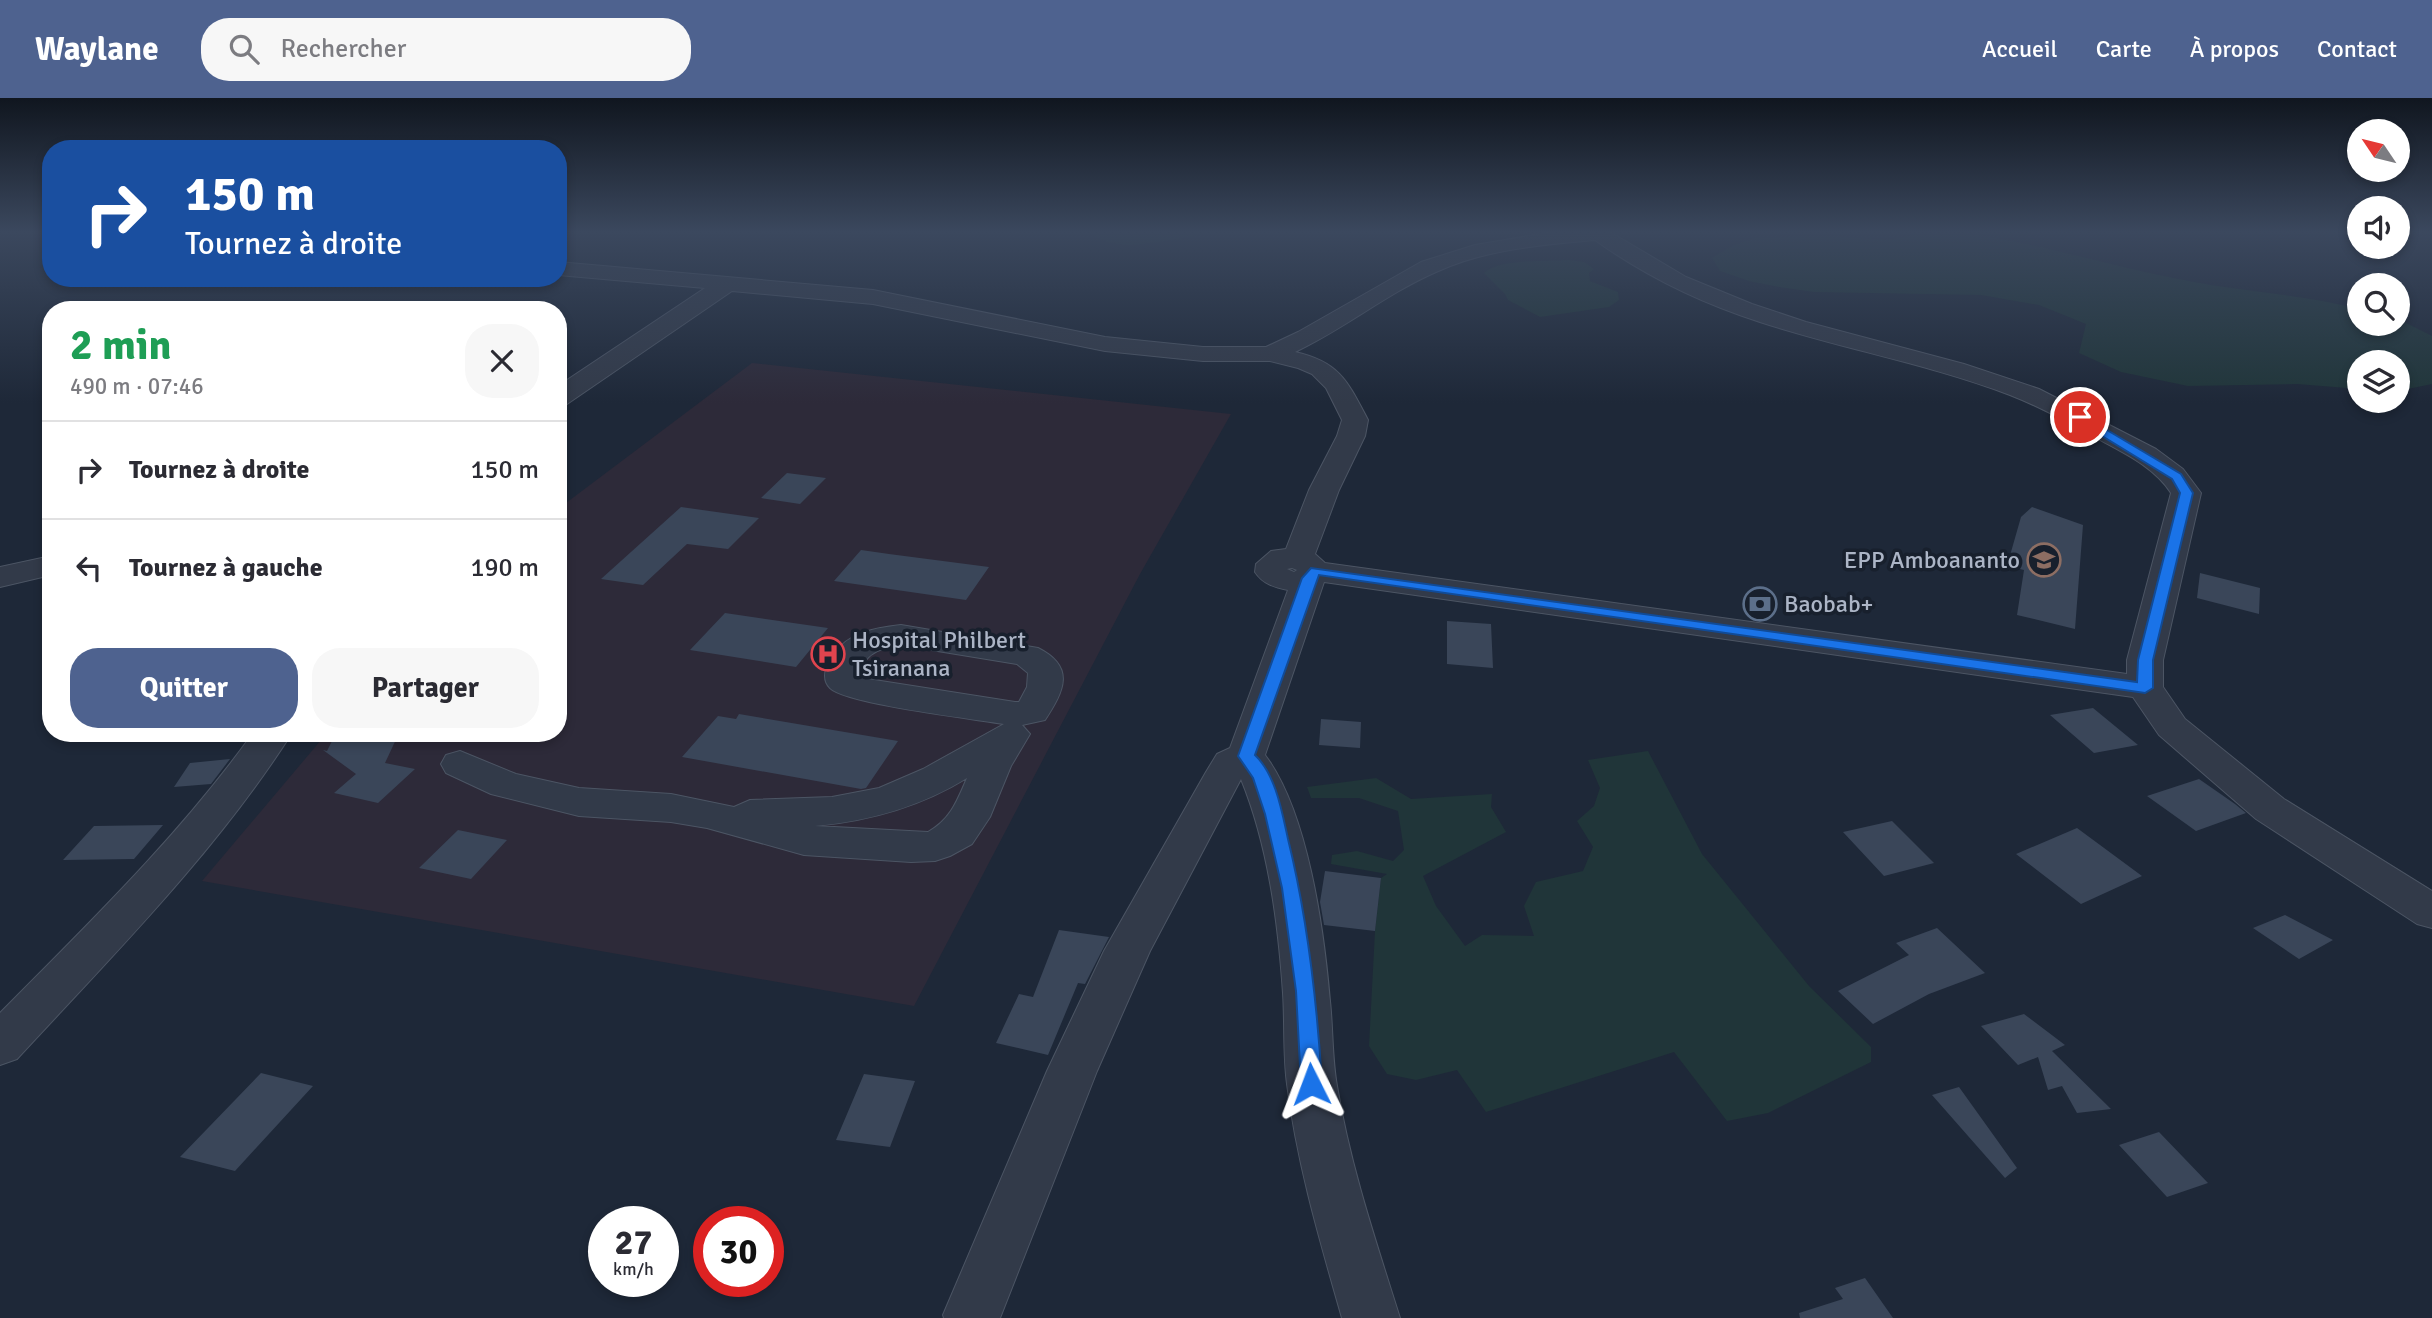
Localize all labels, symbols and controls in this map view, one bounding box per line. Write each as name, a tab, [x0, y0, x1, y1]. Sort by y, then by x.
search box	[201, 18, 691, 81]
text: Waylane	[35, 29, 159, 70]
icon: search	[225, 30, 263, 68]
text: Rechercher	[281, 33, 406, 65]
text: Accueil	[1982, 34, 2058, 64]
text: Carte	[2096, 34, 2152, 64]
text: À propos	[2190, 34, 2279, 64]
text: Contact	[2317, 34, 2397, 64]
north arrow	[2347, 119, 2410, 182]
map controls	[2347, 119, 2410, 413]
text: 150 m	[185, 164, 315, 224]
icon: right	[70, 168, 161, 259]
button: sound	[2347, 196, 2410, 259]
text: Tournez à droite	[185, 224, 402, 263]
button: search	[2347, 273, 2410, 336]
text: 2 min	[70, 320, 171, 371]
button: close	[465, 324, 539, 398]
button: layers	[2347, 350, 2410, 413]
text: 490 m · 07:46	[70, 372, 204, 401]
pin	[2050, 387, 2110, 447]
icon: arrive	[2061, 398, 2099, 436]
icon: right	[70, 451, 108, 489]
text: Tournez à droite	[129, 454, 309, 486]
text: 150 m	[470, 454, 539, 486]
school or university icon: EPP Amboananto	[2025, 541, 2063, 579]
place label: EPP Amboananto	[1844, 545, 2020, 575]
icon: left	[70, 549, 108, 587]
text: Tournez à gauche	[129, 552, 323, 584]
text: 190 m	[470, 552, 539, 584]
bank icon: Baobab+	[1741, 585, 1779, 623]
place label: Baobab+	[1784, 589, 1874, 619]
place label: Hospital Philbert Tsiranana	[852, 625, 1026, 683]
hospital icon: Hospital Philbert Tsiranana	[809, 635, 847, 673]
button: Quitter	[70, 648, 298, 728]
button: Partager	[312, 648, 539, 728]
position arrow	[1274, 1047, 1348, 1121]
speed limit sign: 30	[693, 1206, 784, 1297]
text: 27	[615, 1221, 652, 1264]
text: km/h	[613, 1258, 654, 1280]

